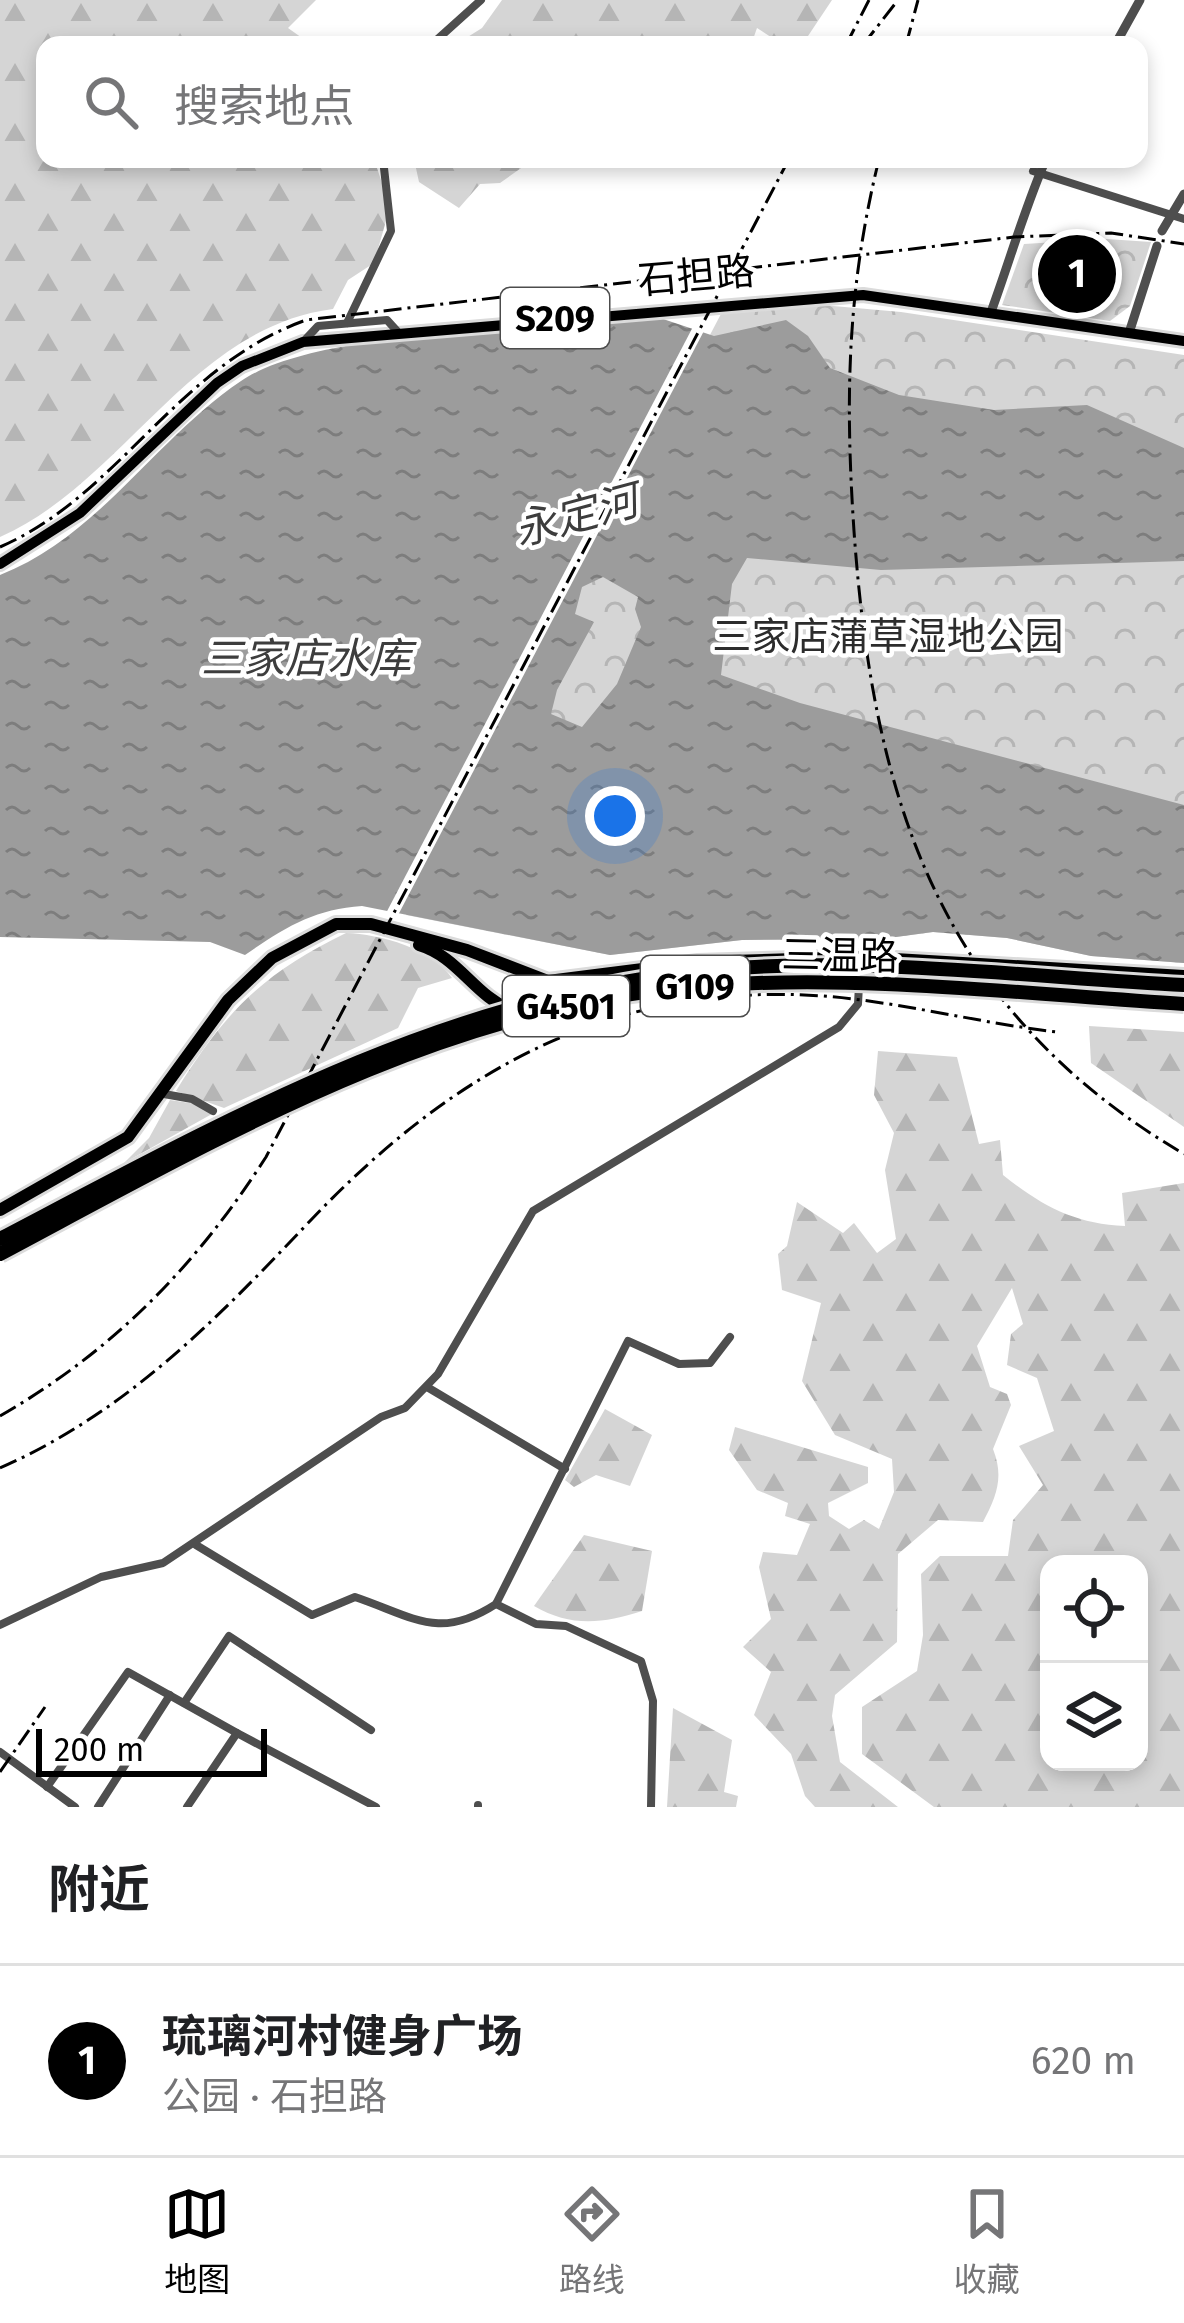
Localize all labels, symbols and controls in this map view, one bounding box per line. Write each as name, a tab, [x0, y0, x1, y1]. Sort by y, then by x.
search box	[36, 36, 1148, 168]
icon: search	[78, 69, 144, 135]
text: 搜索地点	[174, 80, 354, 134]
pin: 1	[1038, 229, 1116, 319]
street label: 石担路	[636, 248, 756, 304]
road number: S209	[501, 288, 609, 348]
water label: 永定河	[509, 474, 650, 556]
park label: 三家店蒲草湿地公园	[712, 614, 1064, 660]
water label: 三家店水库	[201, 634, 417, 684]
your location	[585, 786, 645, 846]
street label: 三温路	[781, 932, 899, 980]
road number: G109	[641, 956, 749, 1016]
road number: G4501	[503, 976, 629, 1036]
map controls	[1040, 1555, 1148, 1771]
button: locate	[1040, 1555, 1148, 1663]
button: layers	[1040, 1663, 1148, 1771]
scale bar	[36, 1723, 267, 1776]
text: 200 m	[54, 1730, 144, 1770]
text: 附近	[48, 1859, 150, 1921]
text: 琉璃河村健身广场	[162, 2010, 522, 2064]
text: 1	[78, 2038, 96, 2084]
text: 620 m	[1031, 2038, 1136, 2084]
text: 公园 · 石担路	[162, 2074, 387, 2120]
tab: 地图	[164, 2181, 230, 2301]
tab: 路线	[559, 2181, 625, 2301]
tab: 收藏	[954, 2181, 1020, 2301]

